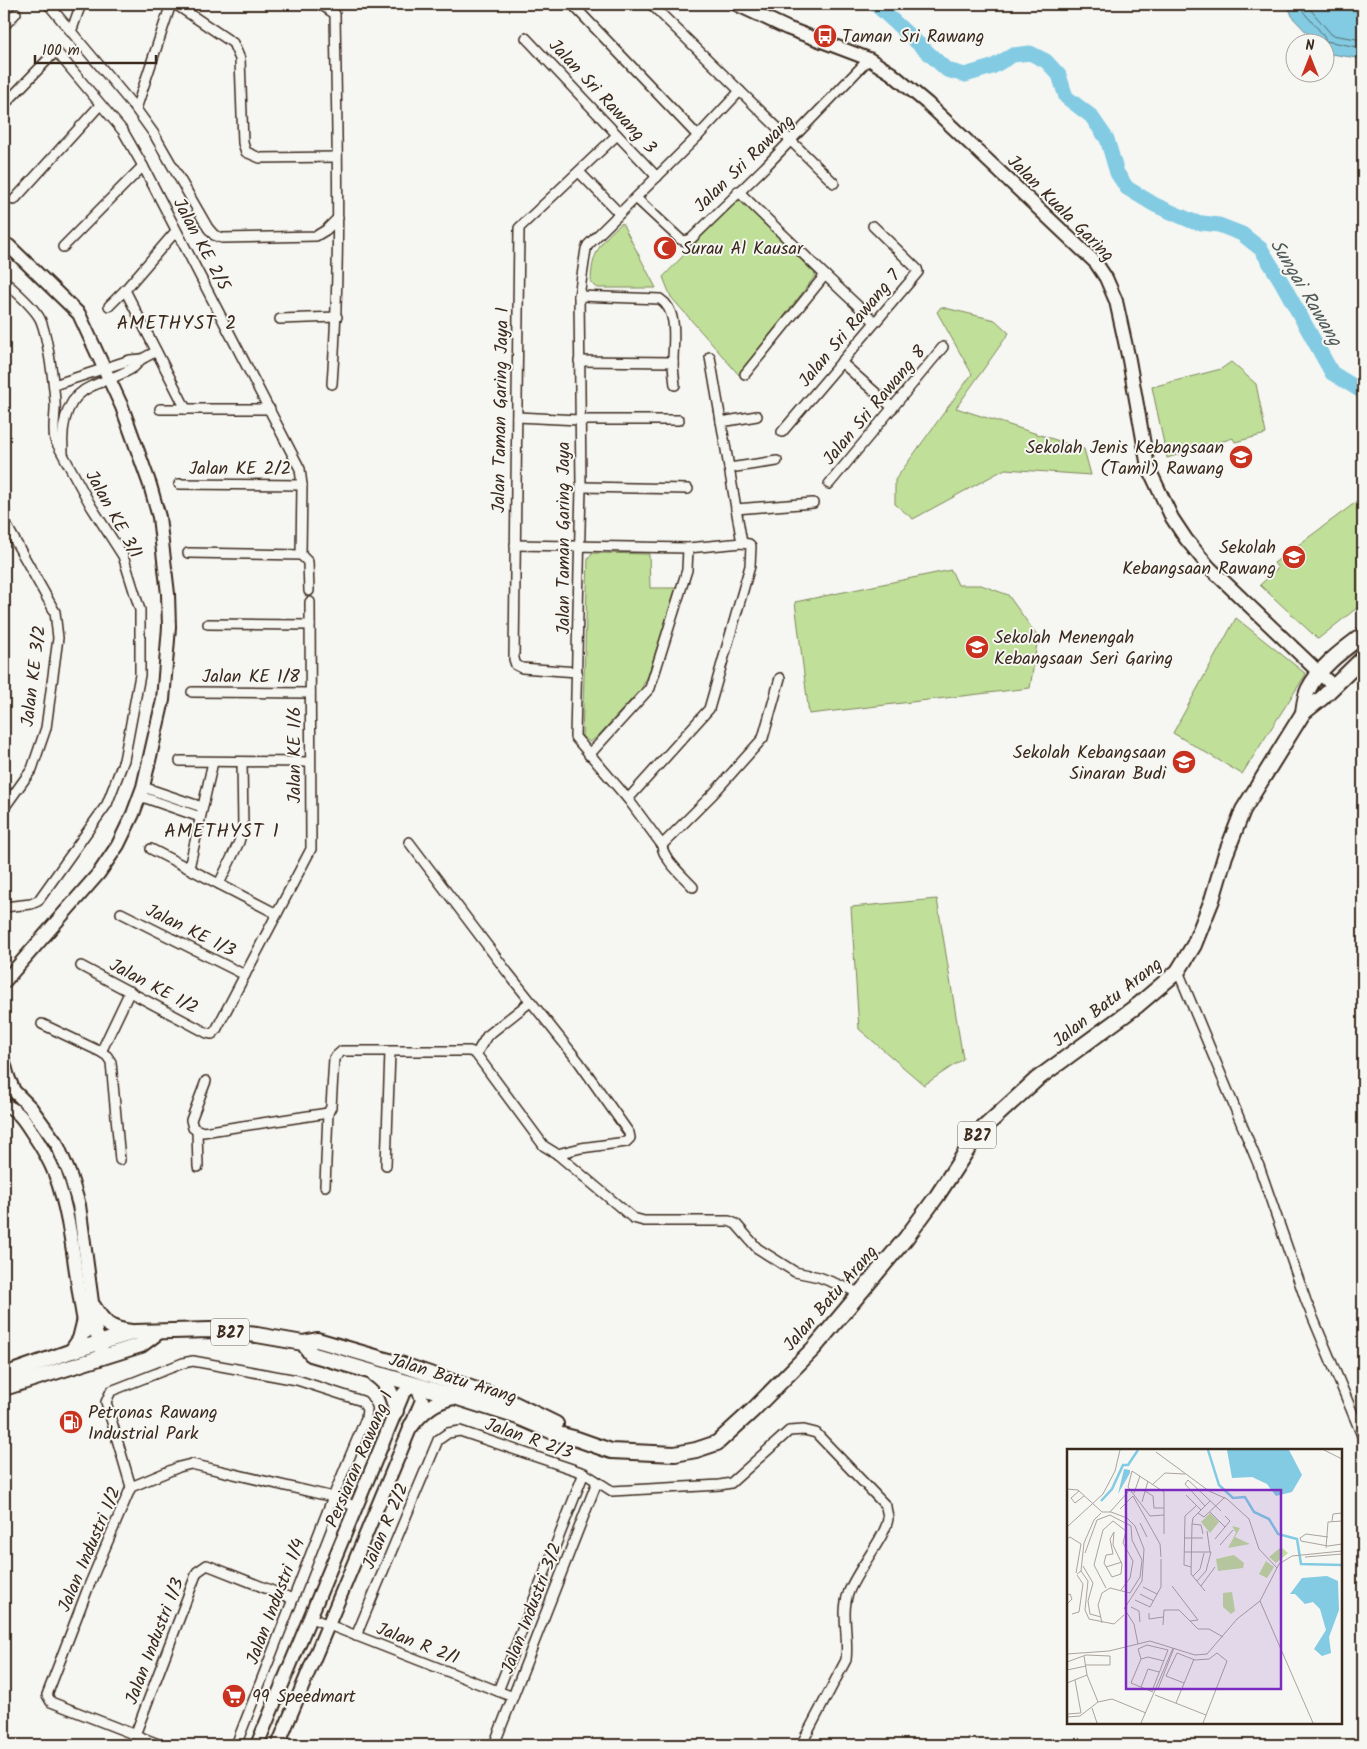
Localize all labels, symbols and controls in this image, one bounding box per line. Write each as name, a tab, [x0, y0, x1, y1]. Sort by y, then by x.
bus stop icon: Taman Sri Rawang	[812, 23, 838, 49]
place label: Taman Sri Rawang	[842, 23, 984, 52]
scale bar	[35, 32, 156, 64]
north arrow	[1284, 32, 1334, 82]
street label: Jalan Sri Rawang 3	[541, 33, 663, 161]
text: N	[1306, 35, 1315, 57]
text: 100 m	[42, 39, 80, 63]
street label: Jalan Sri Rawang	[688, 108, 802, 220]
street label: Jalan Kuala Garing	[999, 149, 1120, 270]
street label: Jalan KE 2/5	[164, 193, 238, 297]
water label: Sungai Rawang	[1261, 234, 1350, 353]
mosque icon: Surau Al Kausar	[652, 235, 678, 261]
place label: Surau Al Kausar	[682, 235, 804, 264]
street label: Jalan Sri Rawang 7	[792, 263, 909, 394]
street label: Jalan Taman Garing Jaya 1	[485, 307, 518, 513]
district label: AMETHYST 2	[117, 309, 237, 339]
street label: Jalan Sri Rawang 8	[816, 339, 934, 472]
place label: Sekolah Jenis Kebangsaan (Tamil) Rawang	[1026, 434, 1224, 484]
street label: Jalan Taman Garing Jaya	[550, 442, 579, 634]
school or university icon: Sekolah Jenis Kebangsaan (Tamil) Rawang	[1228, 444, 1254, 470]
street label: Jalan KE 2/2	[189, 455, 291, 484]
street label: Jalan KE 3/1	[76, 465, 149, 564]
place label: Sekolah Kebangsaan Rawang	[1122, 534, 1276, 584]
school or university icon: Sekolah Kebangsaan Rawang	[1281, 544, 1307, 570]
street label: Jalan KE 3/2	[14, 624, 55, 729]
place label: Sekolah Menengah Kebangsaan Seri Garing	[994, 624, 1173, 674]
school or university icon: Sekolah Menengah Kebangsaan Seri Garing	[964, 634, 990, 660]
street label: Jalan KE 1/8	[202, 663, 300, 692]
street label: Jalan KE 1/6	[281, 707, 310, 803]
place label: Sekolah Kebangsaan Sinaran Budi	[1013, 739, 1167, 789]
school or university icon: Sekolah Kebangsaan Sinaran Budi	[1171, 749, 1197, 775]
district label: AMETHYST 1	[164, 817, 280, 847]
street label: Jalan KE 1/3	[140, 897, 240, 966]
street label: Jalan Batu Arang	[1047, 951, 1169, 1055]
street label: Jalan KE 1/2	[103, 952, 203, 1023]
road number: B27	[958, 1122, 996, 1148]
street label: Jalan Batu Arang	[777, 1239, 886, 1359]
road number: B27	[211, 1318, 249, 1345]
street label: Jalan Batu Arang	[385, 1346, 520, 1413]
street label: Persiaran Rawang 1	[319, 1387, 402, 1532]
place label: Petronas Rawang Industrial Park	[88, 1399, 218, 1449]
fuel station icon: Petronas Rawang Industrial Park	[58, 1409, 84, 1435]
street label: Jalan R 2/3	[481, 1411, 576, 1468]
inset map	[1067, 1449, 1342, 1724]
street label: Jalan R 2/2	[355, 1479, 418, 1574]
street label: Jalan Industri 1/2	[51, 1482, 130, 1617]
street label: Jalan Industri 1/4	[239, 1534, 314, 1669]
street label: Jalan Industri 3/2	[494, 1539, 571, 1678]
street label: Jalan Industri 1/3	[118, 1574, 193, 1709]
street label: Jalan R 2/1	[372, 1615, 463, 1673]
supermarket icon: 99 Speedmart	[221, 1683, 247, 1709]
place label: 99 Speedmart	[252, 1683, 357, 1712]

